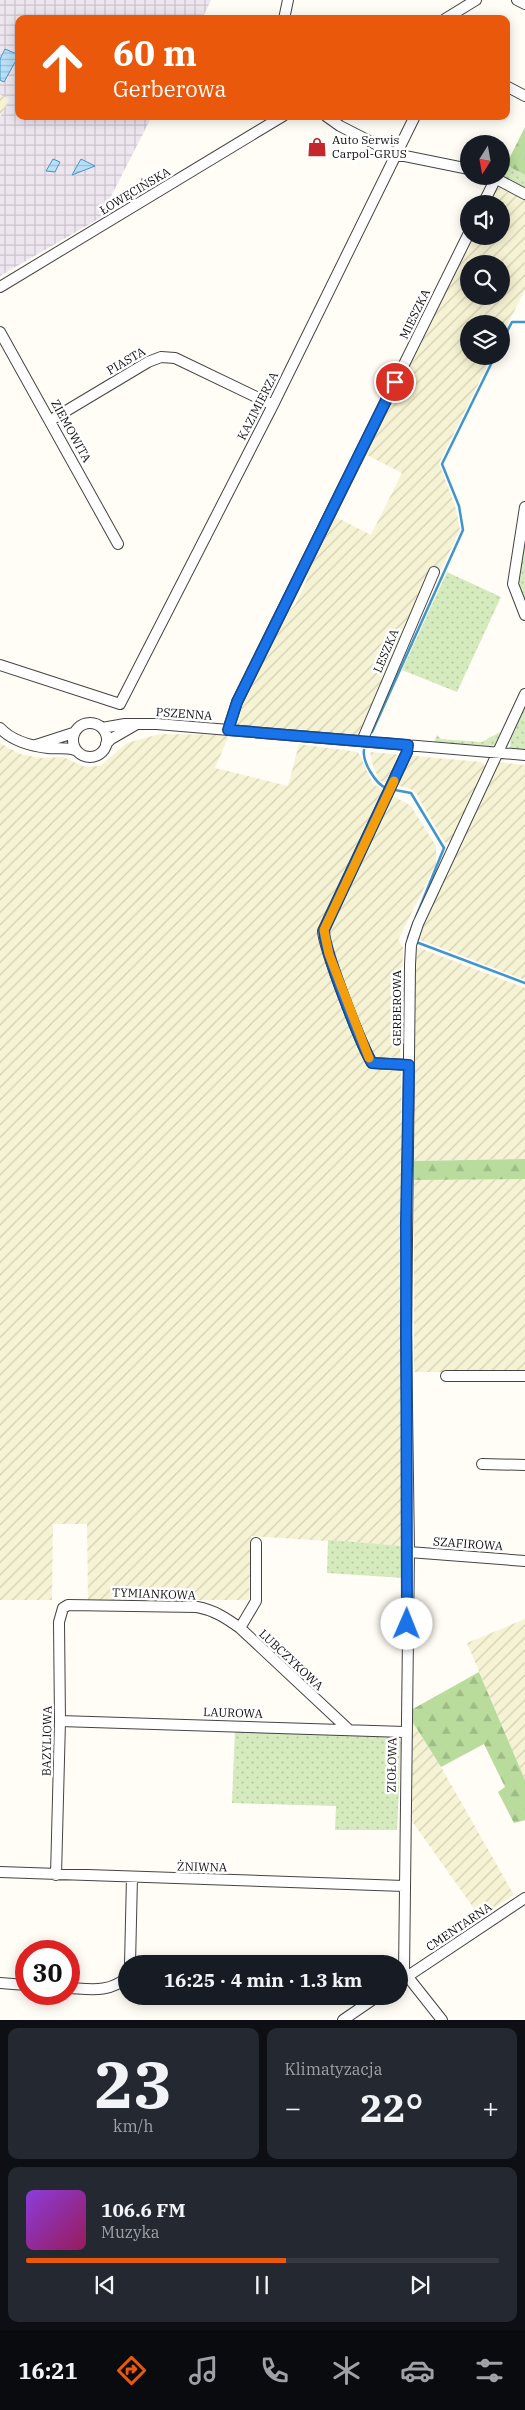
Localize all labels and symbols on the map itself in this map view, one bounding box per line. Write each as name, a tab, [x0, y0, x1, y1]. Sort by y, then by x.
place label: Auto Serwis Carpol-GRUS	[332, 132, 407, 161]
north arrow	[460, 135, 510, 185]
shop icon: Auto Serwis Carpol-GRUS	[306, 136, 328, 158]
street label: ŁOWĘCIŃSKA	[97, 163, 173, 218]
street label: MIESZKA	[396, 286, 433, 341]
street label: PIASTA	[104, 343, 148, 378]
pin	[374, 361, 416, 403]
street label: KAZIMIERZA	[234, 368, 282, 442]
street label: ZIEMOWITA	[48, 397, 95, 465]
street label: LESZKA	[370, 626, 402, 675]
street label: PSZENNA	[155, 704, 214, 723]
street label: GERBEROWA	[389, 969, 404, 1046]
street label: SZAFIROWA	[432, 1534, 504, 1553]
street label: TYMIANKOWA	[112, 1585, 197, 1602]
position arrow	[380, 1597, 432, 1649]
street label: LUBCZYKOWA	[256, 1626, 327, 1694]
street label: LAUROWA	[203, 1704, 264, 1721]
street label: BAZYLIOWA	[38, 1705, 55, 1776]
street label: ZIOŁOWA	[384, 1737, 399, 1793]
street label: ŻNIWNA	[177, 1859, 228, 1874]
street label: CMENTARNA	[423, 1899, 495, 1954]
speed limit sign: 30	[15, 1940, 80, 2005]

